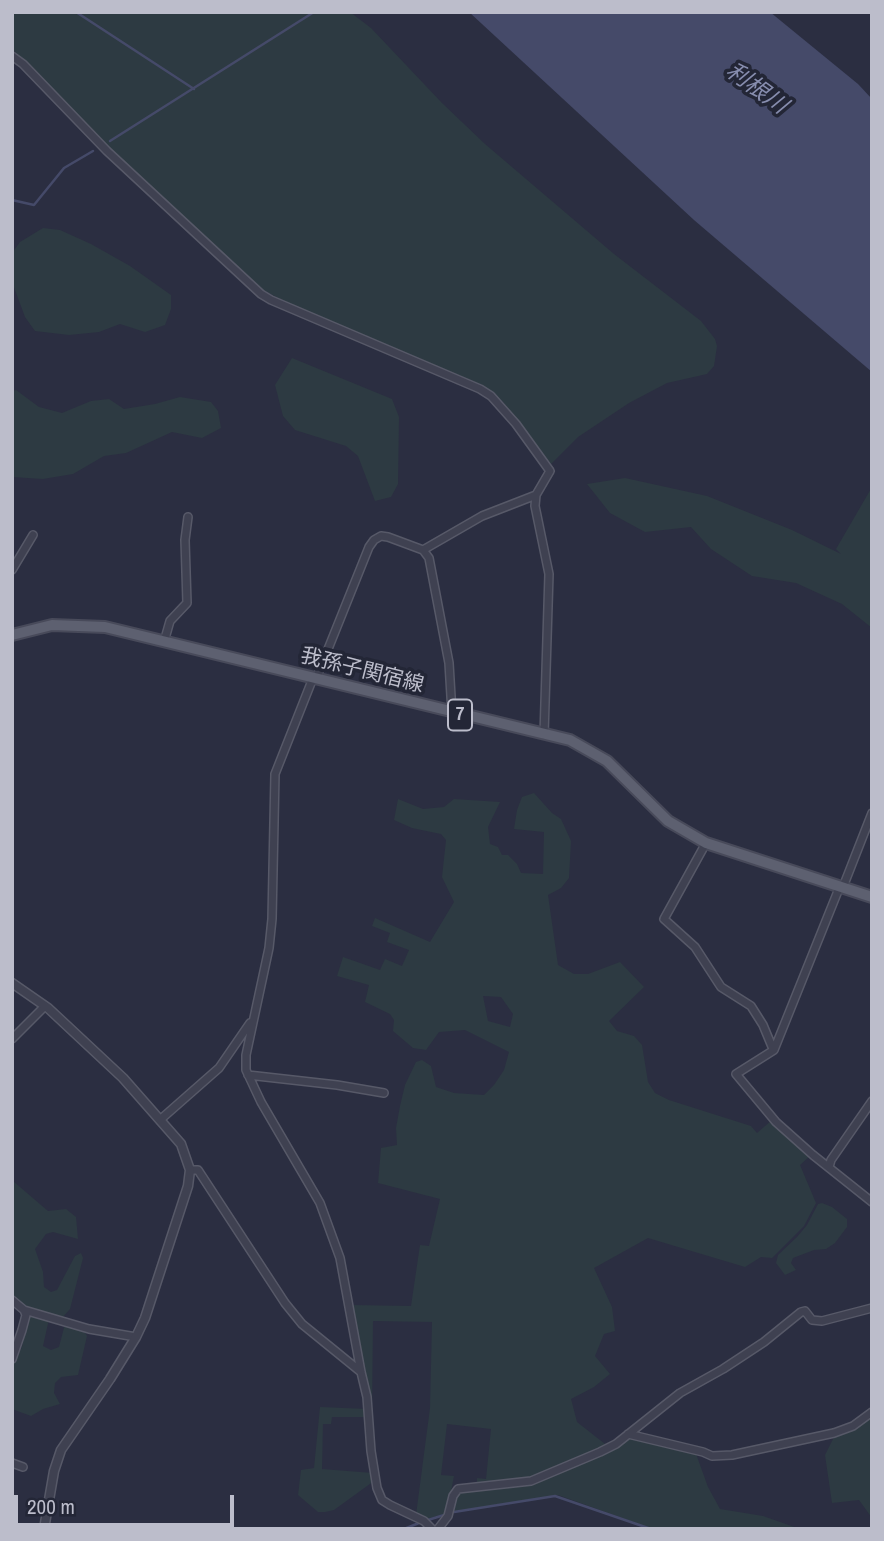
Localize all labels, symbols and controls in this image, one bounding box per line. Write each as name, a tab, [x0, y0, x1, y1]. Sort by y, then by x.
water label: 利根川	[720, 58, 792, 120]
street label: 我孫子関宿線	[298, 644, 426, 698]
road number: 7	[448, 700, 472, 730]
scale bar	[18, 1482, 238, 1526]
text: 200 m	[27, 1492, 75, 1521]

